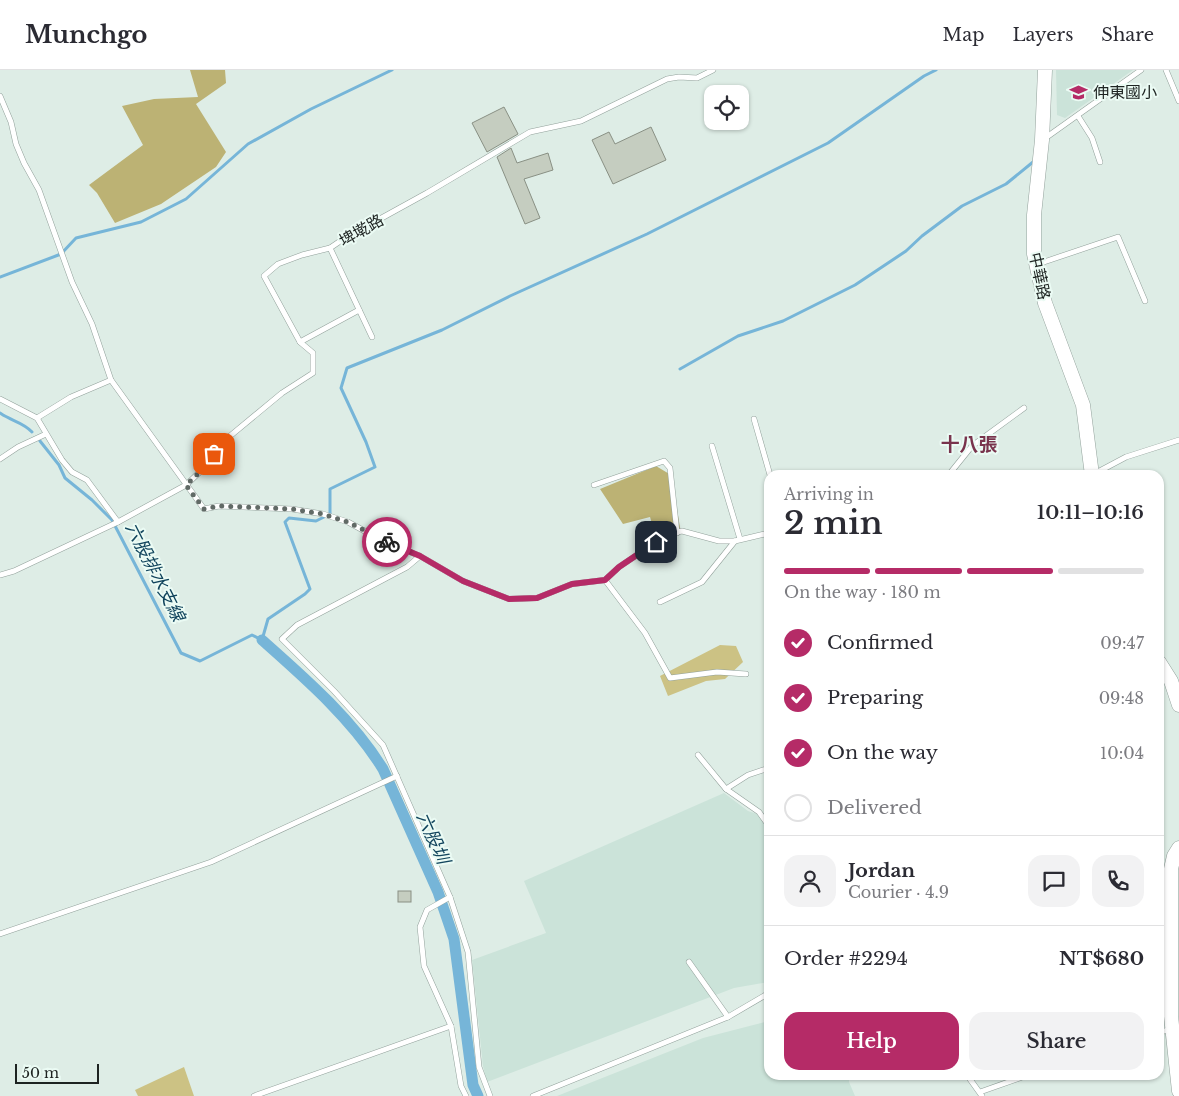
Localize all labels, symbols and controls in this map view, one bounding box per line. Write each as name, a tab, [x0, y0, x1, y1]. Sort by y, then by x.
text: Munchgo	[25, 20, 147, 49]
text: Map	[943, 24, 984, 46]
text: Layers	[1012, 24, 1073, 46]
text: Share	[1101, 24, 1154, 46]
school or university icon: 伸東國小	[1069, 82, 1089, 102]
place label: 伸東國小	[1093, 82, 1157, 102]
map controls	[704, 85, 749, 130]
button: locate	[704, 85, 749, 130]
street label: 埤墘路	[335, 209, 387, 251]
street label: 中華路	[1025, 250, 1055, 302]
pin	[193, 433, 235, 475]
district label: 十八張	[940, 433, 998, 456]
icon: bag	[200, 440, 228, 468]
text: Arriving in	[784, 484, 874, 504]
text: 10:11–10:16	[1037, 501, 1144, 524]
text: 2 min	[784, 503, 883, 543]
courier	[362, 517, 412, 567]
water label: 六股排水支線	[121, 519, 190, 627]
pin	[635, 521, 677, 563]
icon: bike	[373, 528, 401, 556]
icon: home	[642, 528, 670, 556]
text: On the way · 180 m	[784, 582, 941, 602]
icon: check	[784, 629, 812, 657]
text: Confirmed	[827, 631, 933, 654]
text: 09:47	[1100, 633, 1144, 653]
icon: check	[784, 684, 812, 712]
text: Preparing	[827, 686, 923, 709]
text: 09:48	[1099, 688, 1144, 708]
icon: check	[784, 739, 812, 767]
text: On the way	[827, 741, 938, 764]
text: 10:04	[1100, 743, 1144, 763]
text: Delivered	[827, 796, 922, 819]
water label: 六股圳	[412, 809, 455, 870]
button: person	[784, 855, 836, 907]
button: chat	[1028, 855, 1080, 907]
button: phone	[1092, 855, 1144, 907]
text: Jordan	[848, 859, 915, 882]
text: Courier · 4.9	[848, 882, 949, 902]
text: Order #2294	[784, 947, 908, 970]
text: NT$680	[1059, 947, 1144, 970]
button: Help	[784, 1012, 959, 1070]
button: Share	[969, 1012, 1144, 1070]
scale bar	[15, 1061, 99, 1084]
text: 50 m	[22, 1064, 59, 1082]

